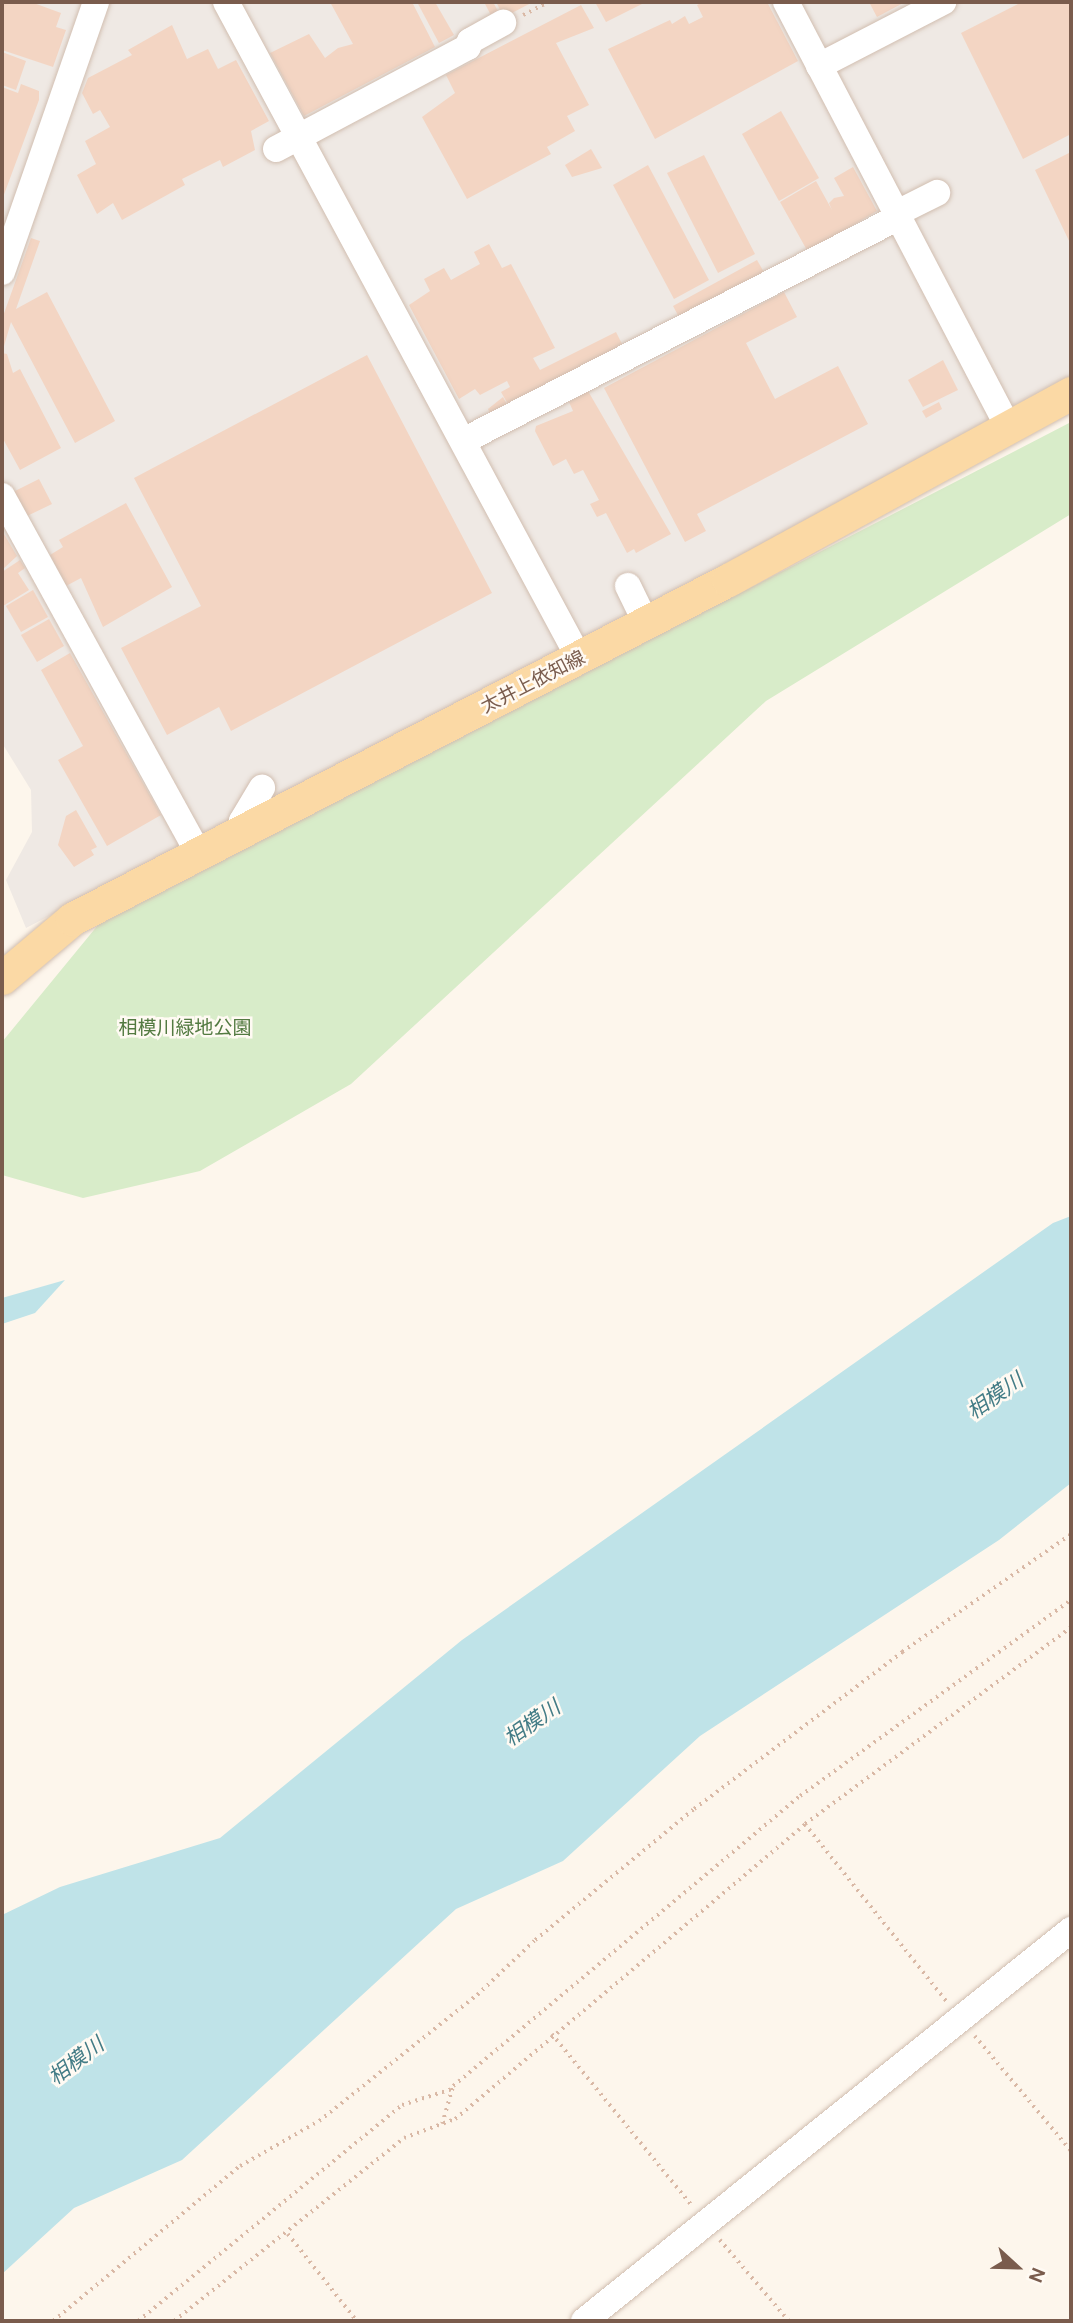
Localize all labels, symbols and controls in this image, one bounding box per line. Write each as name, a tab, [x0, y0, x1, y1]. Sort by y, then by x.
street label: 太井上依知線	[477, 646, 589, 718]
park label: 相模川緑地公園	[119, 1017, 251, 1039]
water label: 相模川	[962, 1368, 1028, 1424]
water label: 相模川	[499, 1695, 565, 1751]
water label: 相模川	[43, 2032, 109, 2090]
north arrow	[982, 2232, 1052, 2302]
text: N	[1023, 2264, 1051, 2286]

